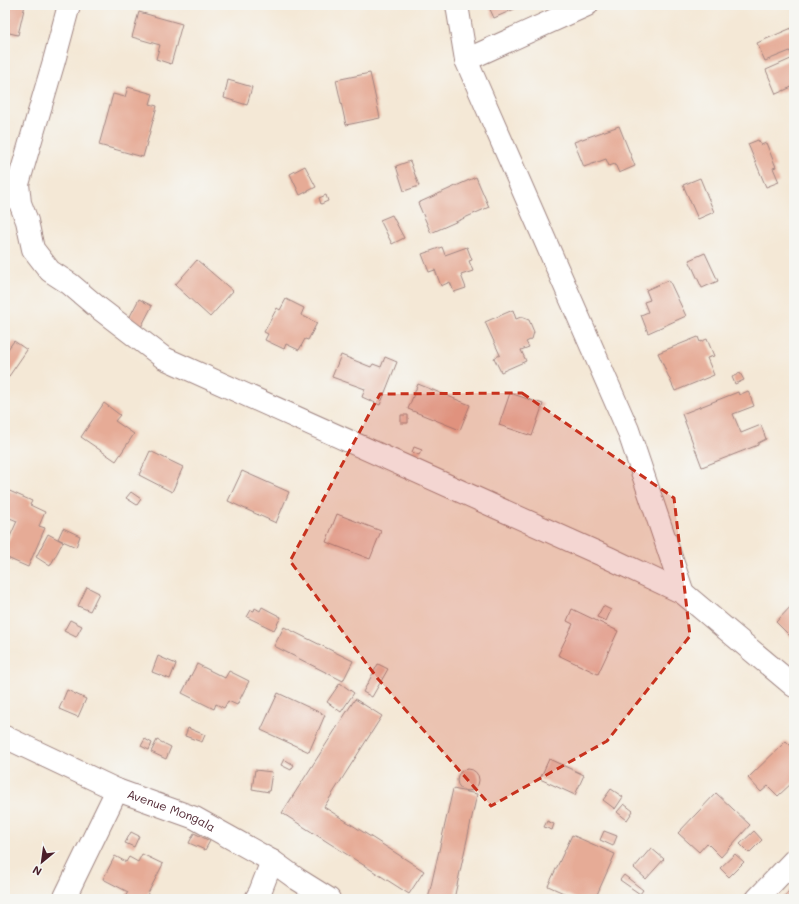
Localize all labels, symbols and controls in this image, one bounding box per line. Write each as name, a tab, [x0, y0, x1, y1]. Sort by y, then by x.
street label: Avenue Mongala	[125, 785, 219, 835]
north arrow	[22, 842, 62, 882]
text: N	[30, 863, 44, 880]

